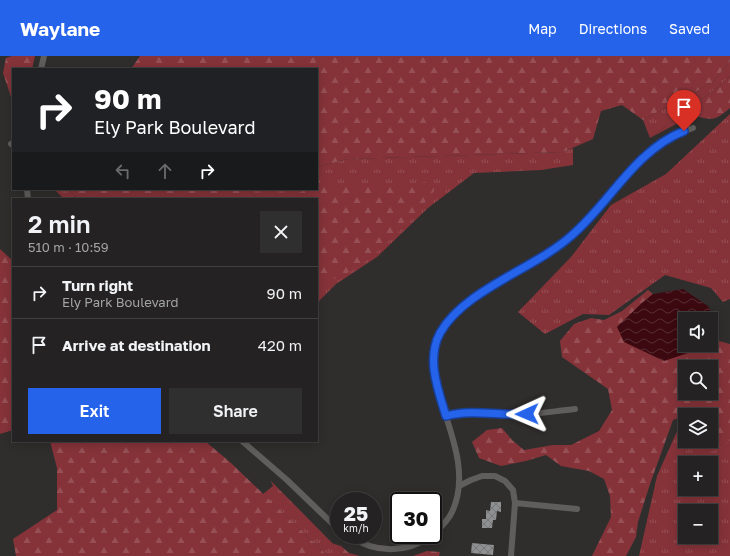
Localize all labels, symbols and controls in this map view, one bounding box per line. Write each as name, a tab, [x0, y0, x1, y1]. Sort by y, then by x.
text: Waylane	[20, 17, 100, 40]
text: Map	[528, 20, 557, 37]
text: Directions	[579, 20, 647, 37]
text: Saved	[669, 20, 710, 37]
text: 90 m	[94, 82, 161, 115]
icon: right	[28, 84, 80, 136]
pin	[667, 90, 701, 131]
icon: arrive	[673, 96, 695, 118]
text: Ely Park Boulevard	[94, 116, 255, 138]
icon: left	[112, 160, 134, 182]
icon: ahead	[154, 160, 176, 182]
icon: right	[196, 160, 218, 182]
text: 2 min	[28, 209, 90, 238]
button: close	[260, 211, 302, 253]
text: 510 m · 10:59	[28, 239, 109, 255]
text: Turn right	[62, 276, 133, 294]
icon: right	[28, 282, 50, 304]
text: 90 m	[267, 284, 302, 302]
text: Ely Park Boulevard	[62, 294, 179, 310]
map controls	[678, 312, 718, 544]
button: sound	[678, 312, 718, 352]
icon: arrive	[28, 334, 50, 356]
text: Arrive at destination	[62, 336, 211, 354]
text: 420 m	[258, 336, 302, 354]
button: search	[678, 360, 718, 400]
button: Exit	[28, 388, 161, 434]
button: Share	[169, 388, 302, 434]
position arrow	[506, 393, 548, 435]
button: layers	[678, 408, 718, 448]
button: +	[678, 456, 718, 496]
speed limit sign: 30	[390, 492, 442, 544]
text: 25	[344, 501, 368, 525]
button: −	[678, 504, 718, 544]
text: km/h	[343, 522, 369, 534]

